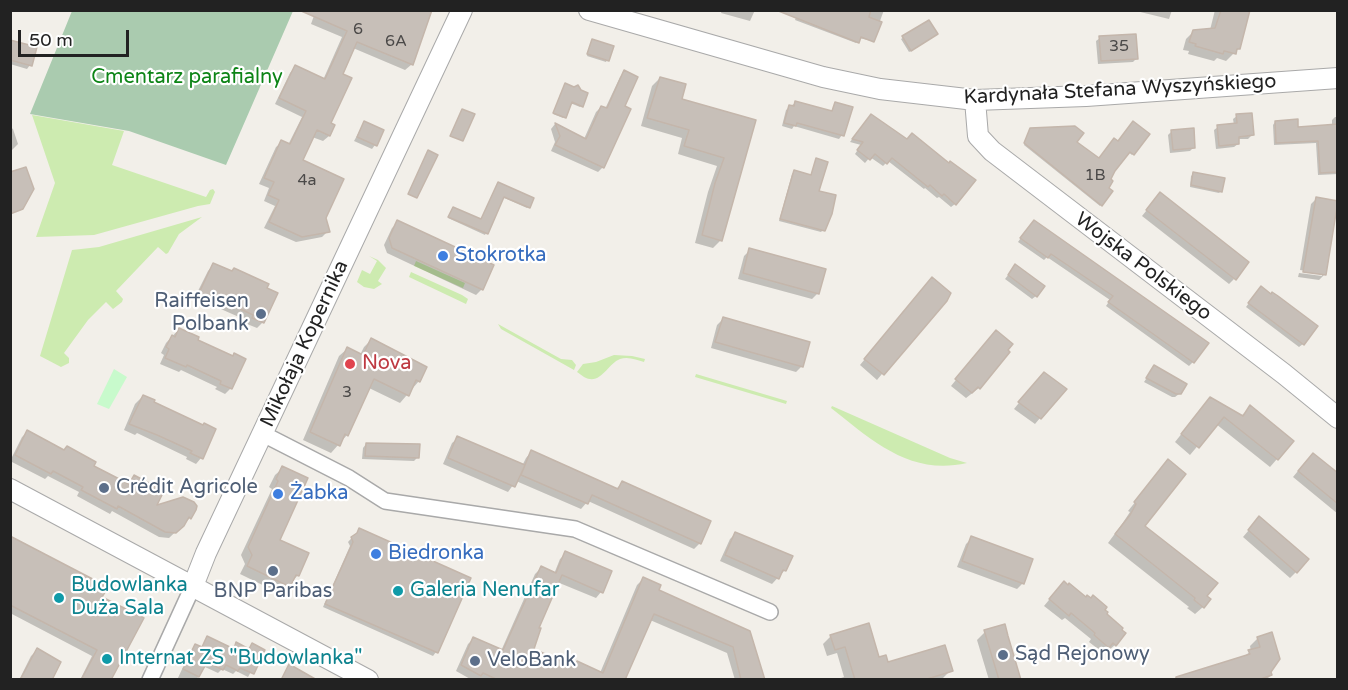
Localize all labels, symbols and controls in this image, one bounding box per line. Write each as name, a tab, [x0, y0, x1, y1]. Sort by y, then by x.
scale bar	[21, 18, 132, 56]
house number: 6	[353, 20, 363, 40]
text: 50 m	[29, 29, 73, 51]
house number: 6A	[385, 32, 407, 52]
house number: 35	[1109, 37, 1129, 57]
park label: Cmentarz parafialny	[91, 66, 283, 90]
street label: Kardynała Stefana Wyszyńskiego	[963, 70, 1277, 110]
house number: 1B	[1084, 166, 1106, 186]
house number: 4a	[297, 171, 317, 191]
street label: Wojska Polskiego	[1070, 208, 1216, 326]
place label: Stokrotka	[455, 244, 546, 268]
marker: Stokrotka	[436, 249, 450, 263]
street label: Mikołaja Kopernika	[256, 257, 354, 431]
place label: Raiffeisen Polbank	[154, 290, 249, 337]
marker: Raiffeisen Polbank	[254, 307, 268, 321]
place label: Nova	[362, 352, 412, 376]
marker: Nova	[343, 357, 357, 371]
house number: 3	[342, 383, 352, 403]
place label: Crédit Agricole	[116, 476, 258, 500]
marker: Crédit Agricole	[97, 481, 111, 495]
place label: Żabka	[290, 482, 349, 506]
marker: Żabka	[271, 487, 285, 501]
place label: Biedronka	[388, 542, 484, 566]
marker: Biedronka	[369, 547, 383, 561]
marker: BNP Paribas	[266, 564, 280, 578]
place label: Budowlanka Duża Sala	[71, 574, 188, 621]
place label: Galeria Nenufar	[410, 579, 559, 603]
place label: BNP Paribas	[214, 580, 332, 604]
marker: Galeria Nenufar	[391, 584, 405, 598]
marker: Budowlanka Duża Sala	[52, 591, 66, 605]
place label: Sąd Rejonowy	[1015, 643, 1150, 667]
place label: Internat ZS "Budowlanka"	[119, 647, 362, 671]
marker: Sąd Rejonowy	[996, 648, 1010, 662]
place label: VeloBank	[487, 649, 576, 673]
marker: Internat ZS "Budowlanka"	[100, 652, 114, 666]
marker: VeloBank	[468, 654, 482, 668]

